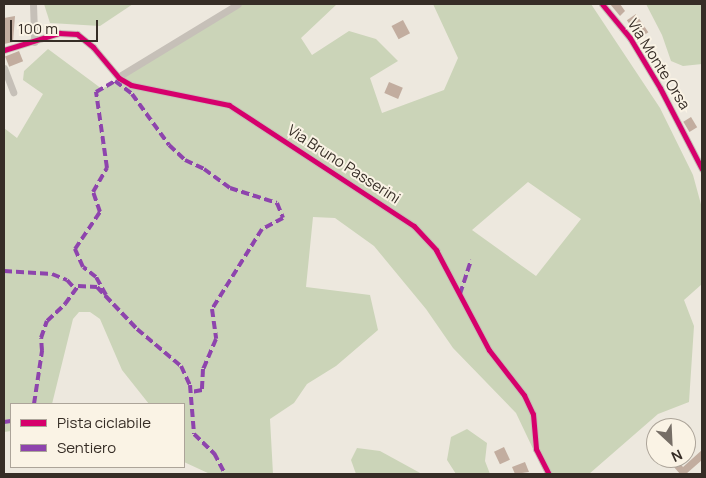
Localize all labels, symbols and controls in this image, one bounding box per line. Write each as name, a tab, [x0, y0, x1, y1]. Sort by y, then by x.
scale bar	[12, 10, 100, 42]
street label: Via Monte Orsa	[624, 15, 694, 113]
text: 100 m	[18, 18, 58, 39]
street label: Via Bruno Passerini	[284, 121, 404, 207]
legend	[10, 403, 185, 468]
text: Pista ciclabile	[57, 412, 151, 433]
north arrow	[646, 418, 696, 468]
text: Sentiero	[57, 437, 116, 458]
text: N	[669, 445, 686, 467]

